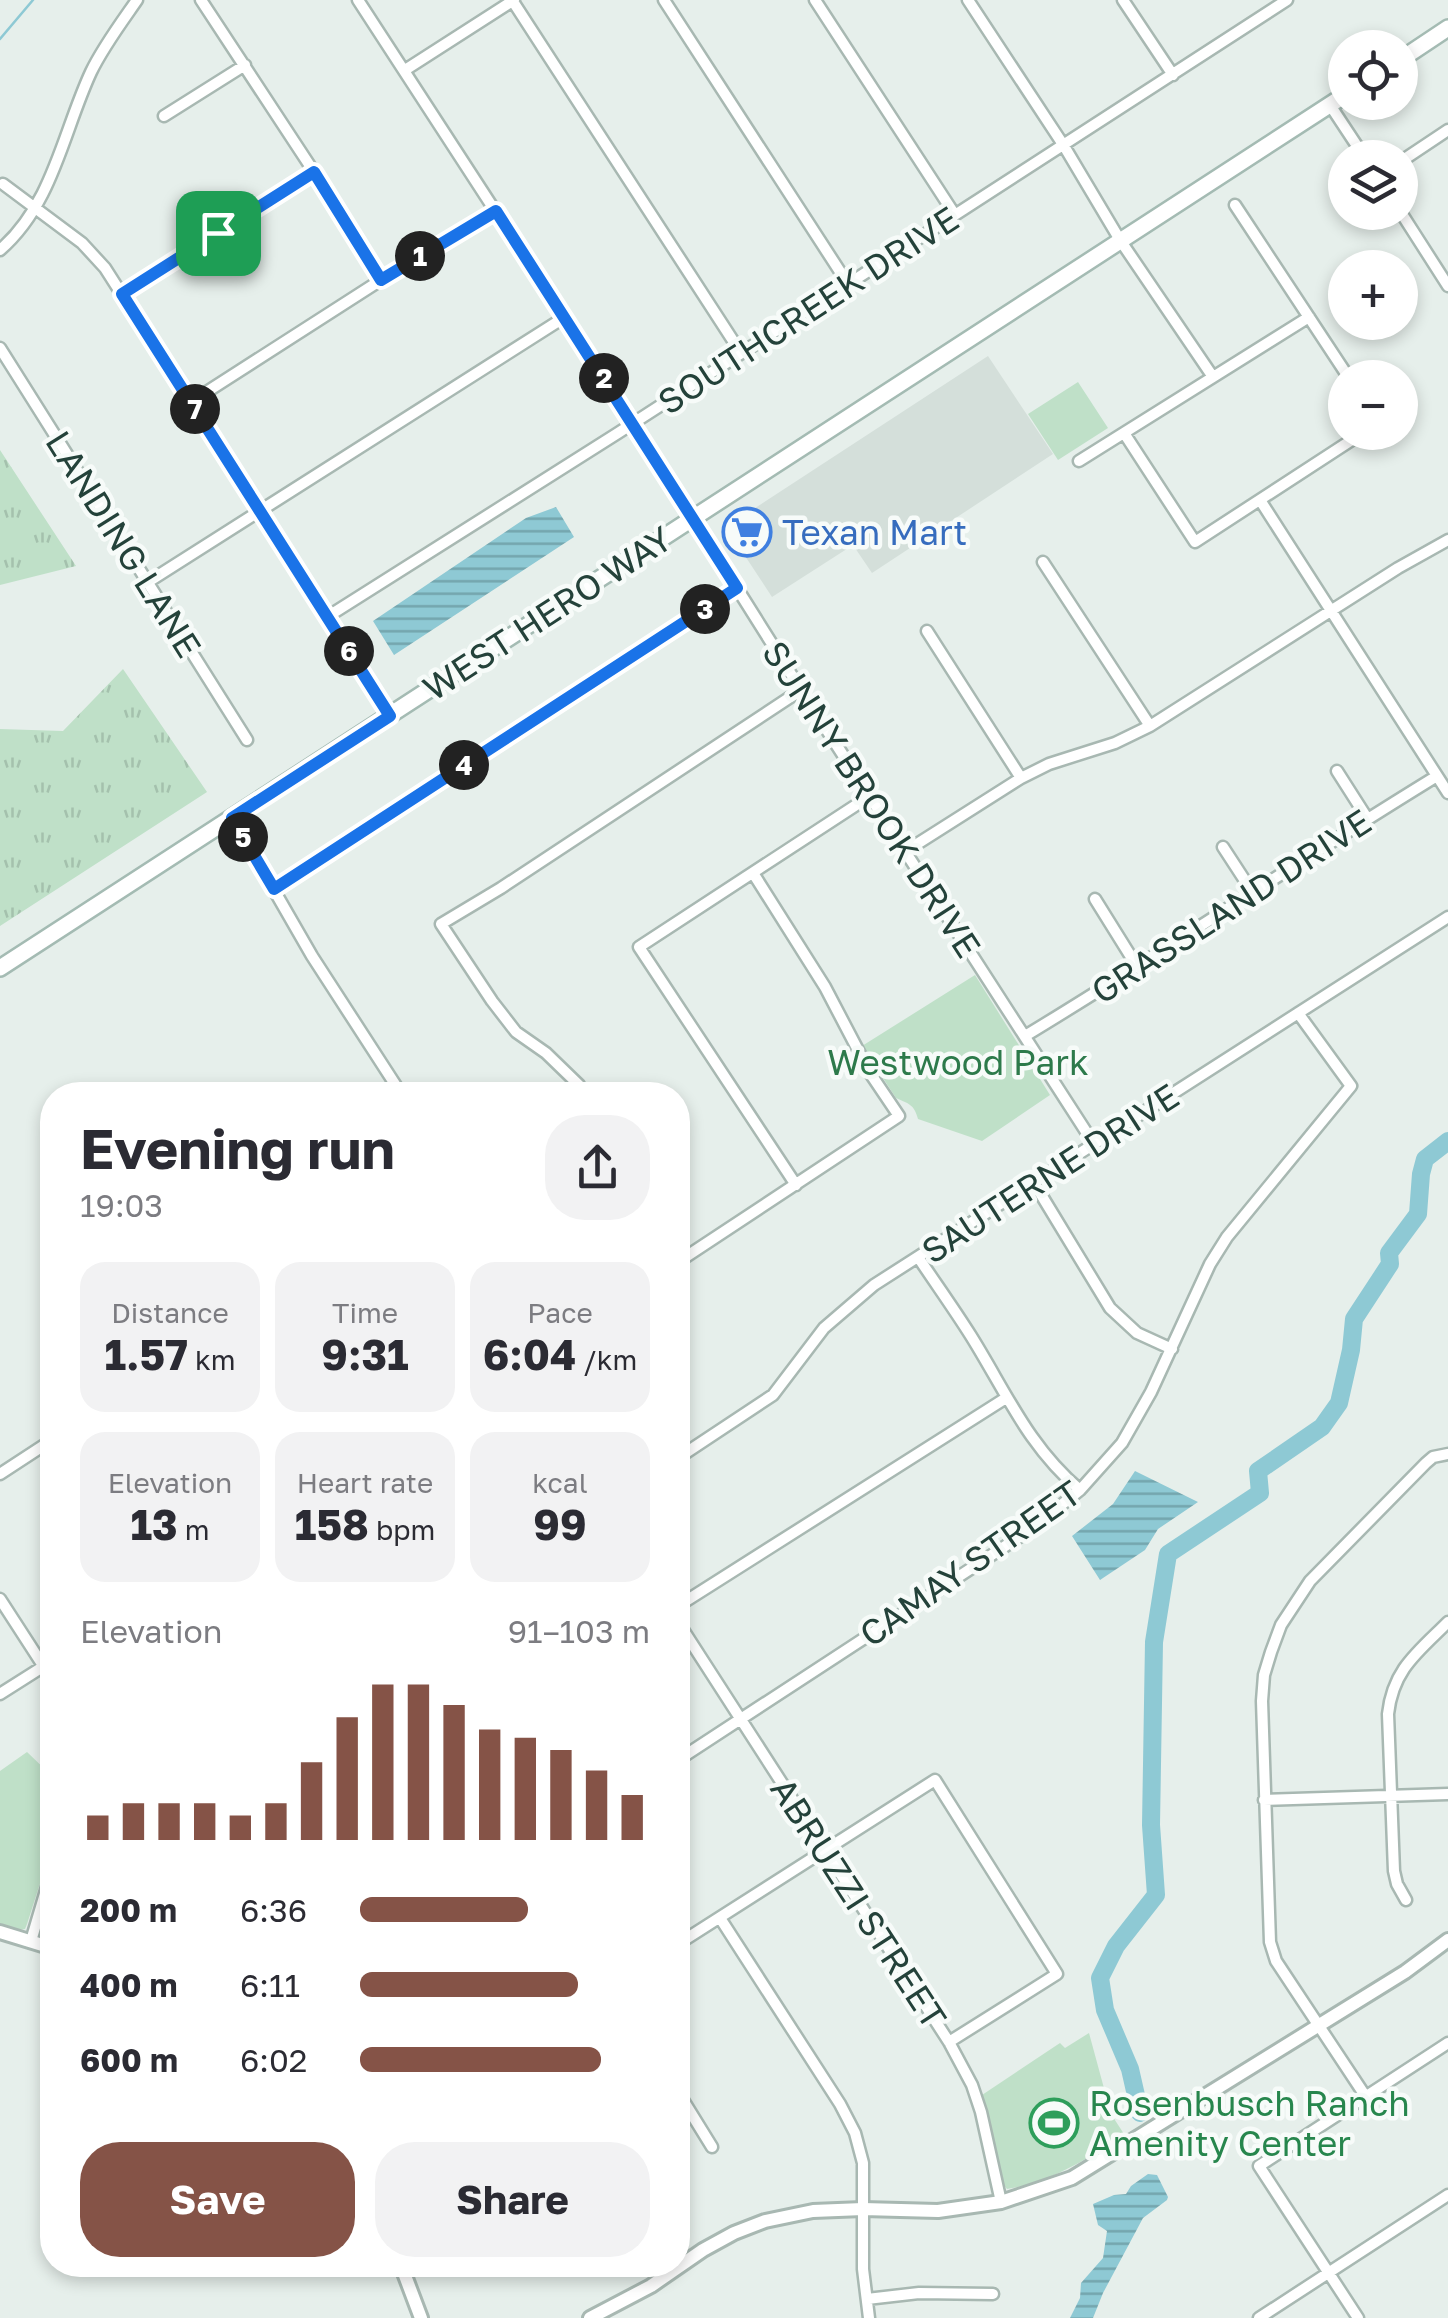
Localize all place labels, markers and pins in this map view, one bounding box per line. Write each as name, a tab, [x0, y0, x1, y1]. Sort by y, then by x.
pin	[176, 191, 261, 276]
pin: 1	[395, 231, 445, 281]
pin: 2	[579, 353, 629, 403]
pin: 7	[170, 384, 220, 434]
supermarket icon: Texan Mart	[721, 506, 773, 558]
place label: Texan Mart	[782, 511, 967, 553]
pin: 3	[680, 584, 730, 634]
pin: 6	[324, 626, 374, 676]
pin: 4	[439, 740, 489, 790]
pin: 5	[218, 812, 268, 862]
place label: Rosenbusch Ranch Amenity Center	[1089, 2082, 1410, 2164]
sports icon: Rosenbusch Ranch Amenity Center	[1028, 2097, 1080, 2149]

